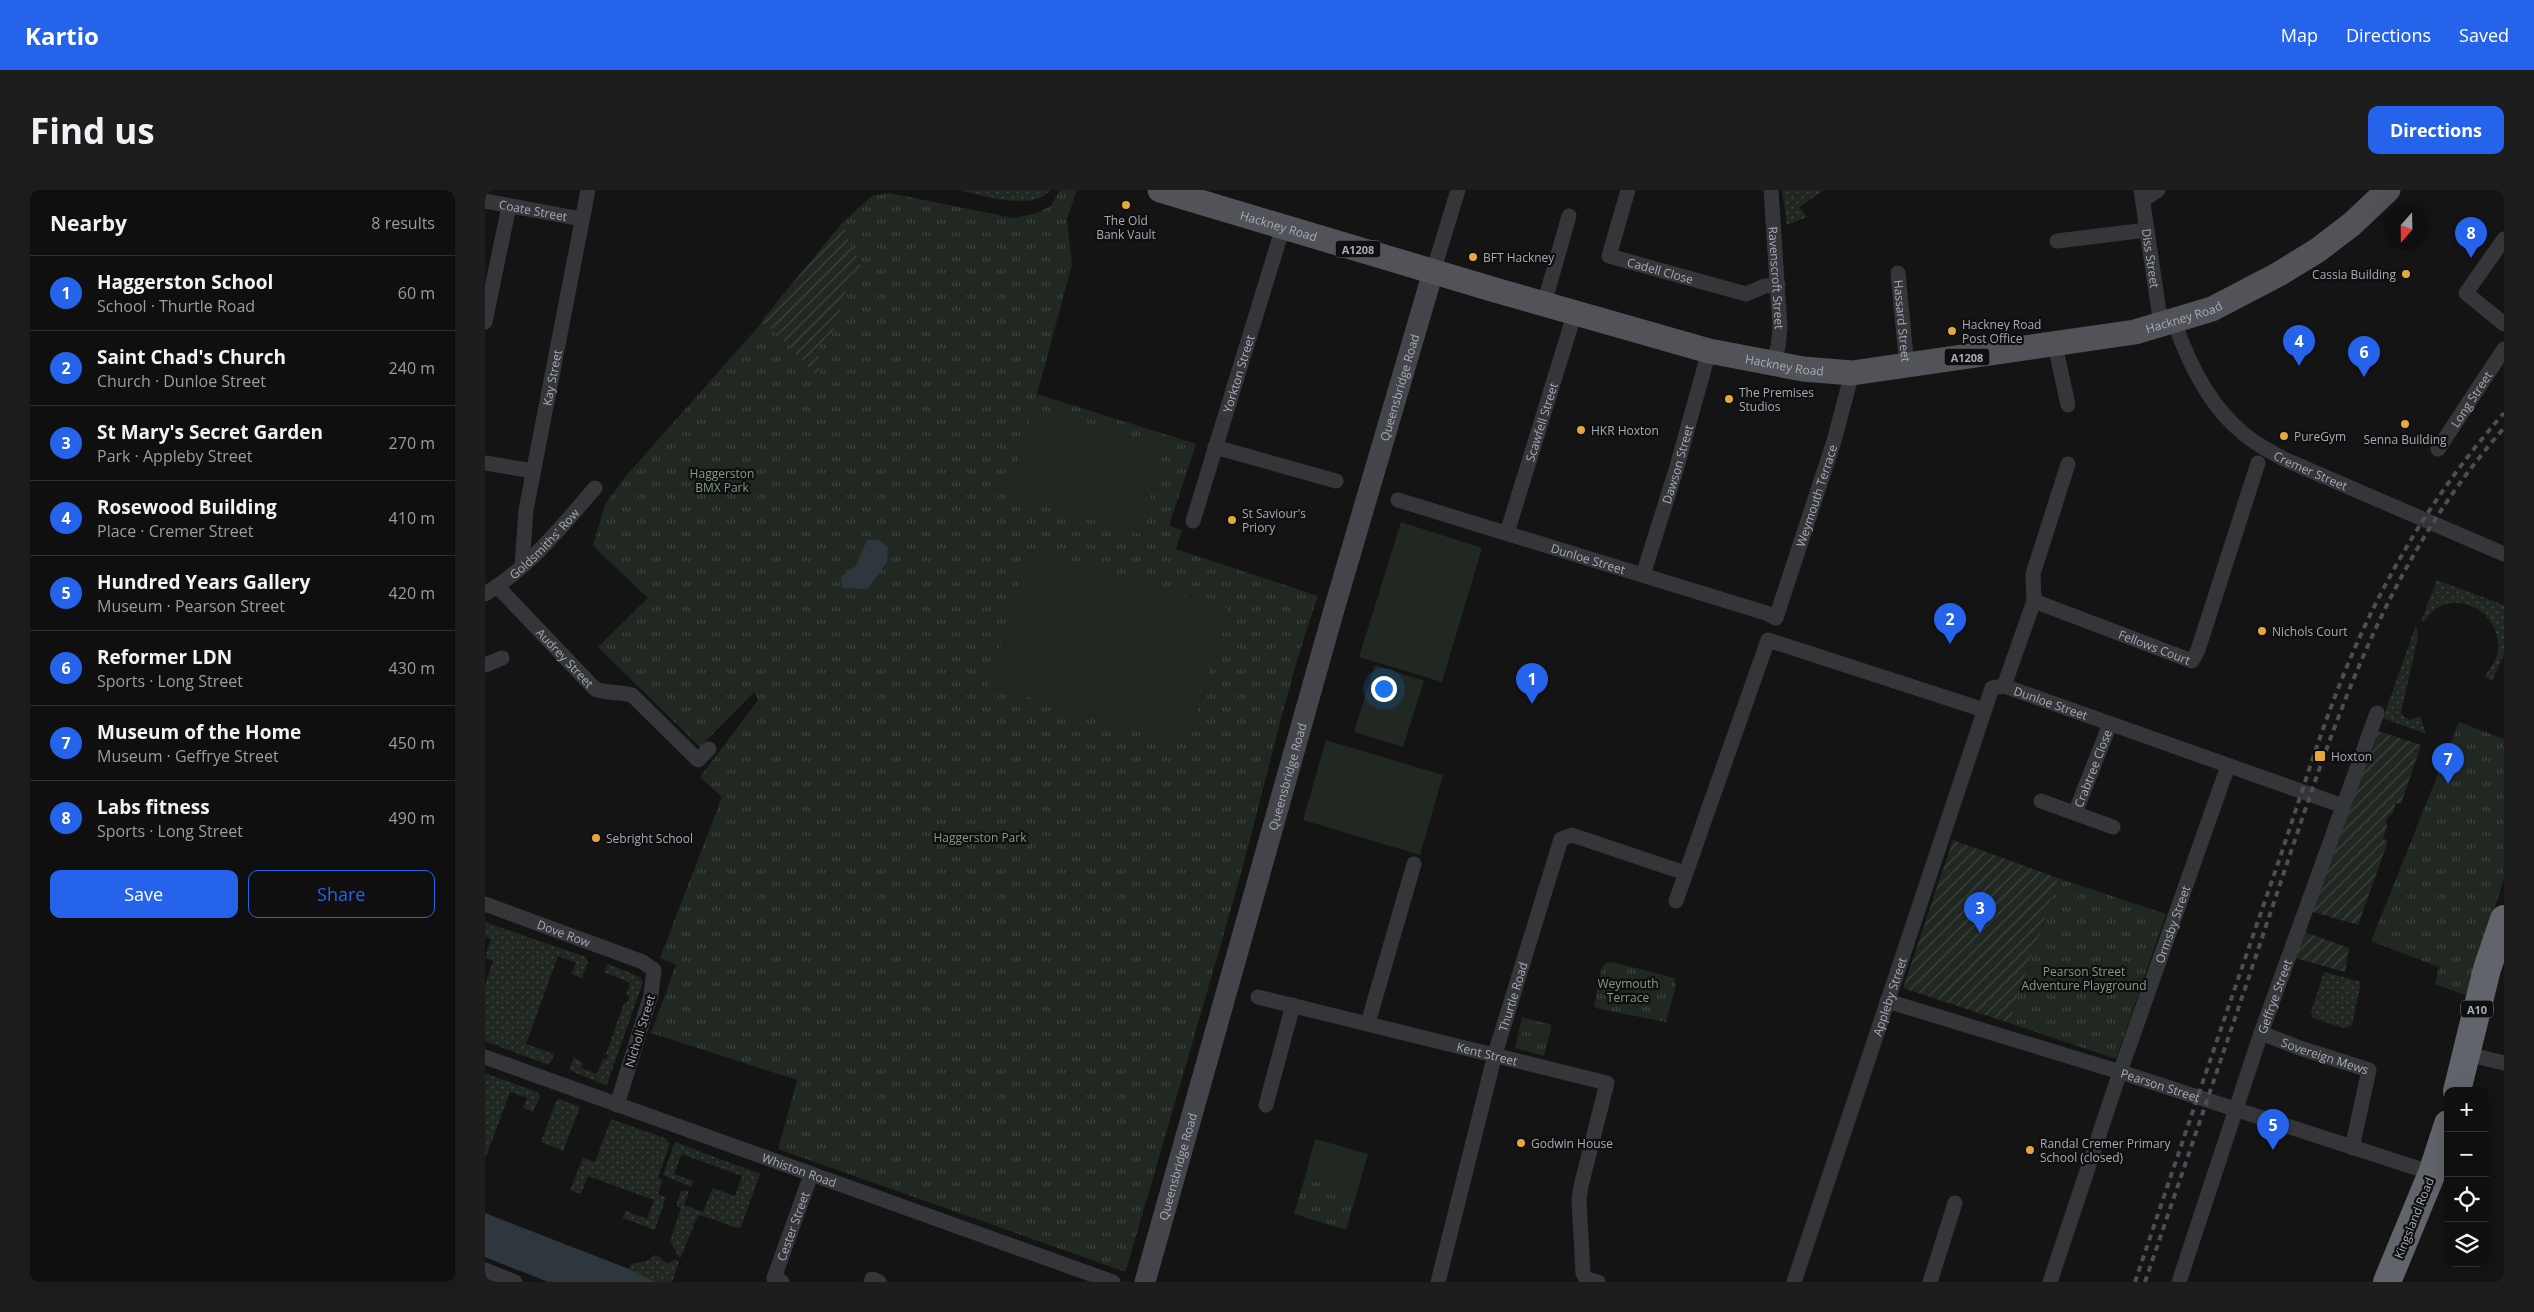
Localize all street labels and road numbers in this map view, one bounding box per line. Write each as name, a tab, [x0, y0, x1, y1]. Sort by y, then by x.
street label: Coate Street	[498, 195, 569, 225]
street label: Hackney Road	[1238, 206, 1319, 245]
street label: Ravenscroft Street	[1765, 226, 1789, 330]
street label: Diss Street	[2138, 227, 2164, 289]
road number: A1208	[1335, 241, 1381, 258]
street label: Cadell Close	[1625, 253, 1696, 288]
street label: Hassard Street	[1890, 279, 1915, 363]
street label: Hackney Road	[2143, 297, 2225, 337]
street label: Queensbridge Road	[1375, 332, 1423, 443]
street label: Yorkton Street	[1218, 333, 1258, 415]
street label: Kay Street	[538, 348, 565, 407]
road number: A1208	[1945, 348, 1989, 366]
street label: Hackney Road	[1744, 350, 1825, 379]
street label: Long Street	[2446, 368, 2496, 430]
street label: Scawfell Street	[1521, 381, 1561, 464]
street label: Dawson Street	[1657, 423, 1697, 506]
street label: Weymouth Terrace	[1791, 442, 1841, 549]
street label: Cremer Street	[2271, 447, 2350, 494]
street label: Goldsmiths' Row	[505, 504, 583, 583]
street label: Dunloe Street	[1549, 539, 1628, 578]
street label: Audrey Street	[533, 624, 598, 691]
street label: Fellows Court	[2116, 625, 2193, 668]
street label: Dunloe Street	[2012, 682, 2090, 723]
street label: Queensbridge Road	[1264, 721, 1310, 832]
street label: Crabtree Close	[2070, 727, 2116, 810]
street label: Ormsby Street	[2151, 883, 2194, 965]
street label: Dove Row	[535, 915, 594, 951]
street label: Appleby Street	[1868, 955, 1910, 1038]
street label: Geffrye Street	[2253, 957, 2296, 1036]
street label: Thurtle Road	[1494, 960, 1531, 1034]
street label: Nicholl Street	[621, 993, 659, 1069]
road number: A10	[2461, 1001, 2493, 1018]
street label: Sovereign Mews	[2279, 1033, 2371, 1078]
street label: Kent Street	[1455, 1038, 1519, 1069]
street label: Pearson Street	[2119, 1064, 2202, 1106]
street label: Queensbridge Road	[1154, 1111, 1201, 1222]
street label: Whiston Road	[760, 1149, 839, 1191]
street label: Kingsland Road	[2390, 1175, 2438, 1261]
street label: Cester Street	[772, 1189, 813, 1263]

